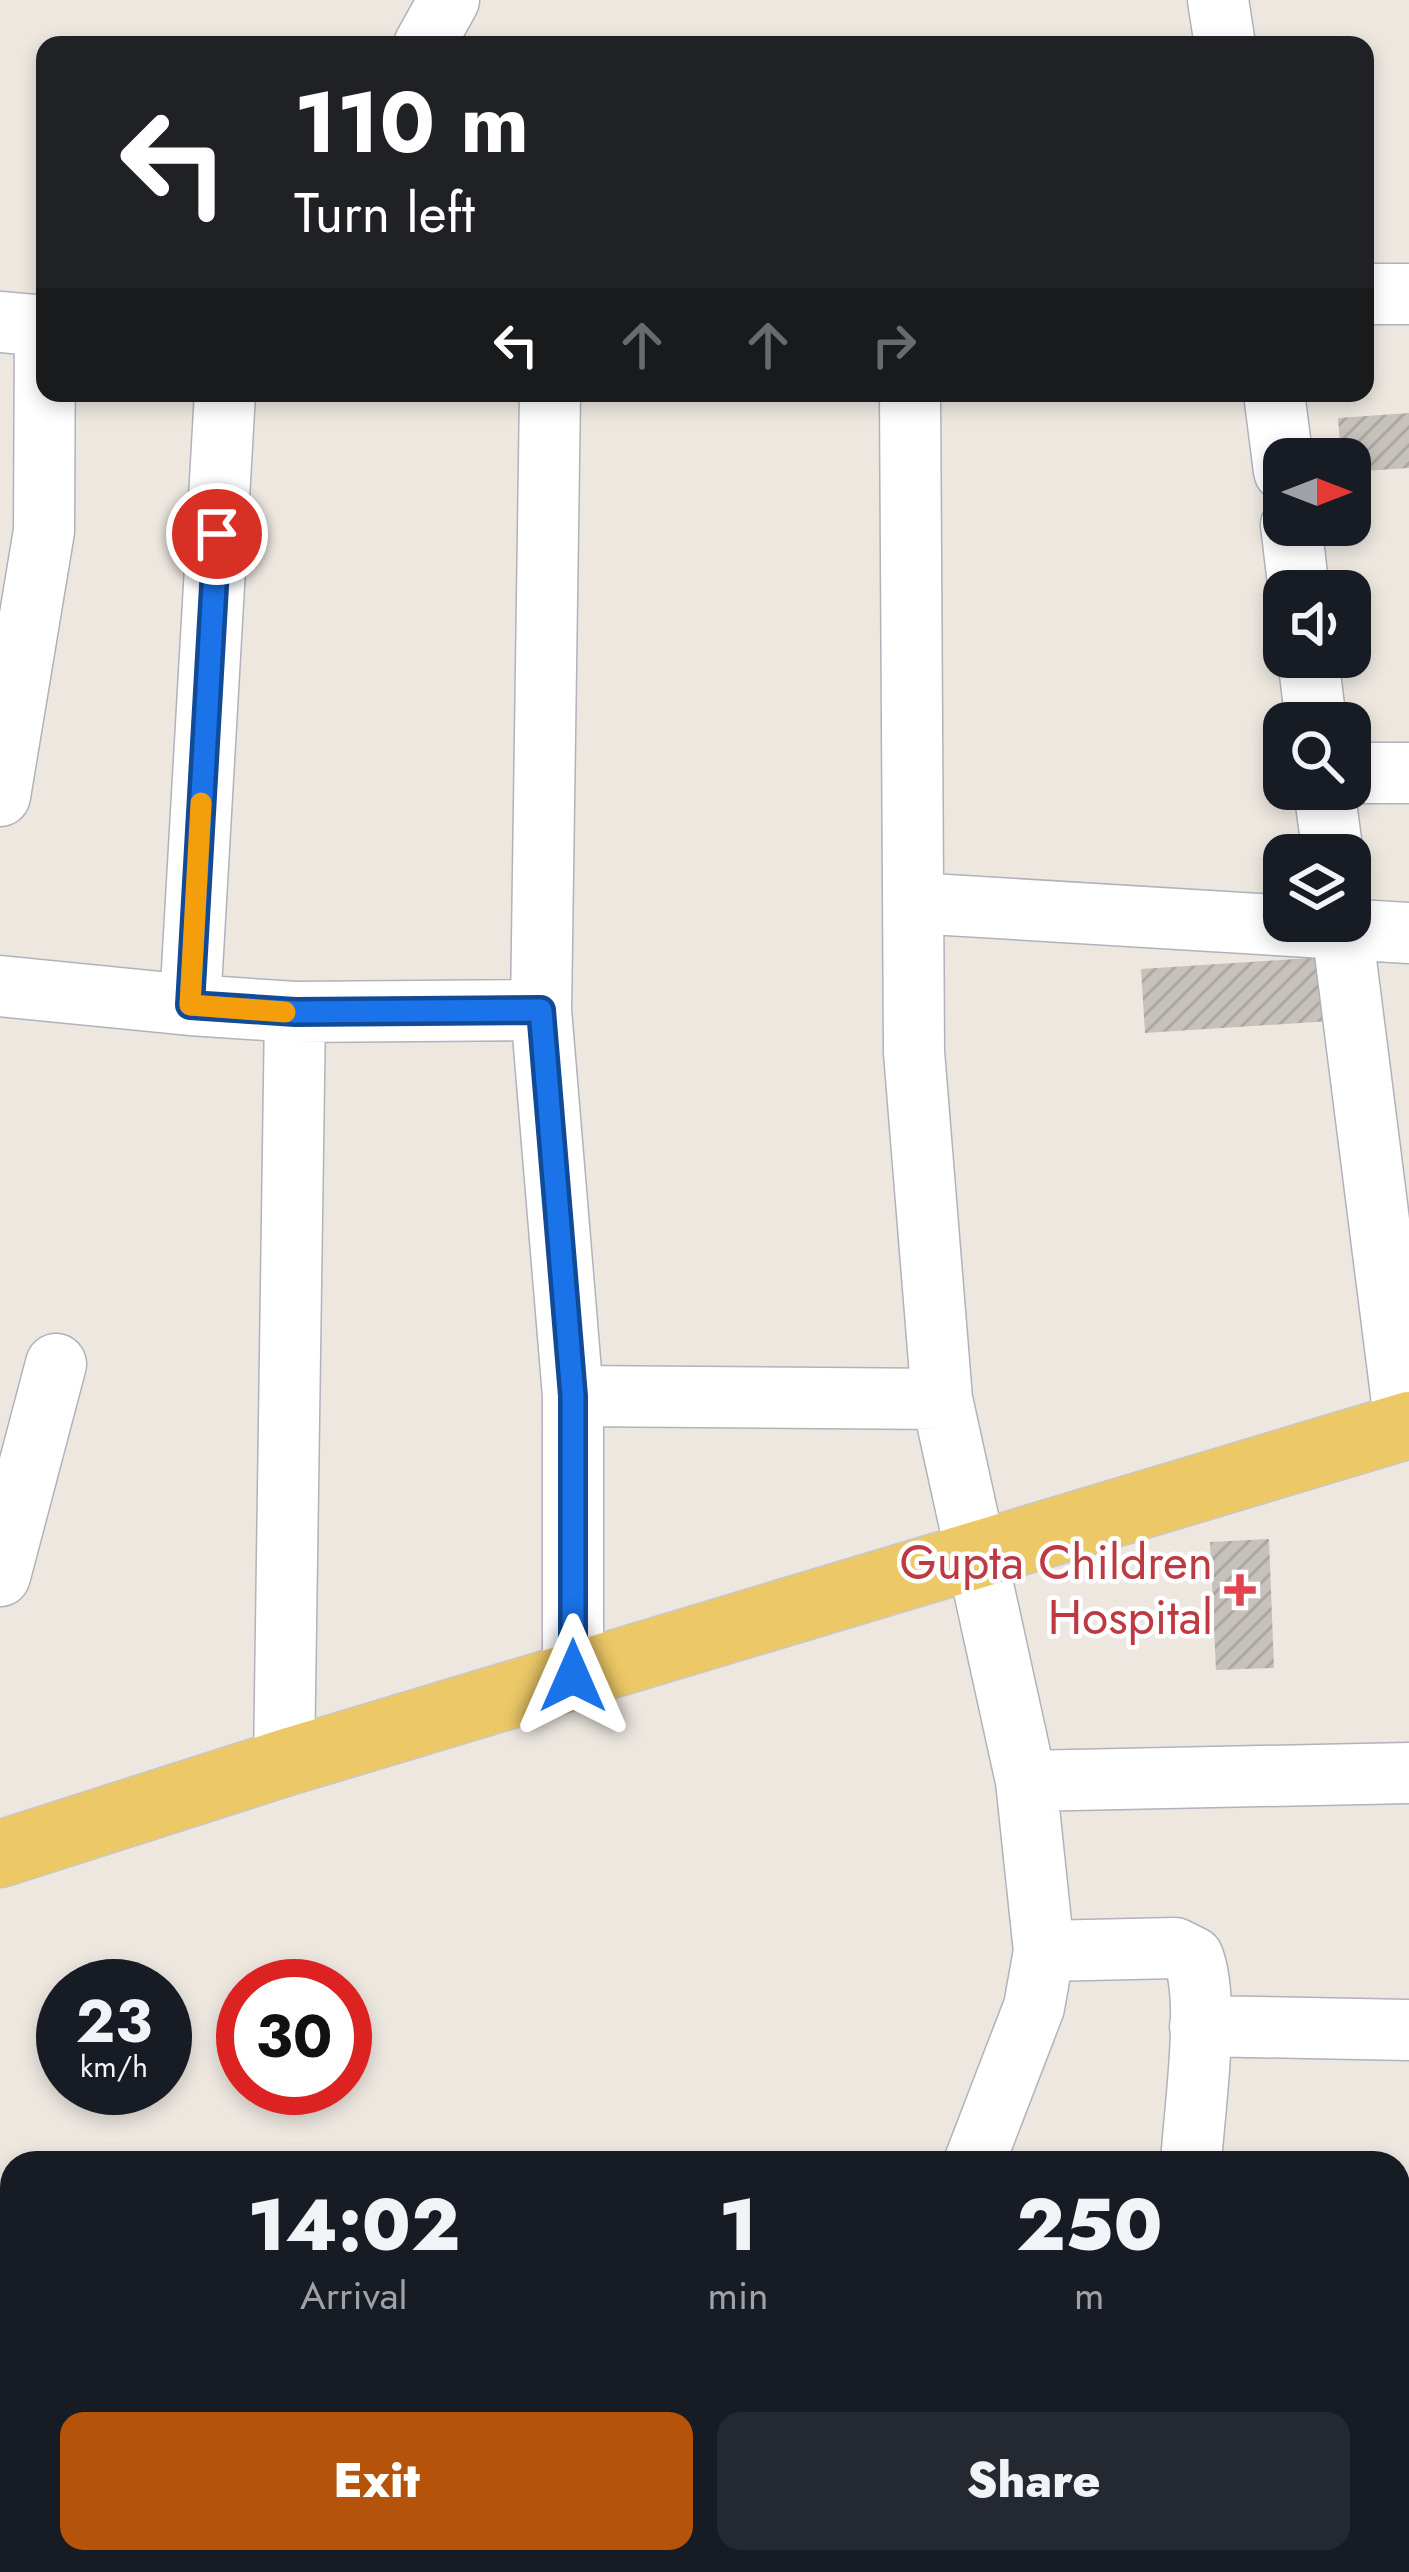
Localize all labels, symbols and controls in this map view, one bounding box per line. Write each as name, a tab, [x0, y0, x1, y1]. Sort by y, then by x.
text: 110 m	[294, 62, 529, 184]
icon: left	[96, 84, 252, 240]
text: Turn left	[294, 174, 475, 252]
icon: left	[483, 312, 549, 378]
icon: ahead	[609, 312, 675, 378]
icon: ahead	[735, 312, 801, 378]
icon: right	[861, 312, 927, 378]
north arrow	[1263, 438, 1371, 546]
map controls	[1263, 438, 1371, 942]
pin	[166, 483, 268, 585]
icon: arrive	[184, 501, 250, 567]
button: sound	[1263, 570, 1371, 678]
button: search	[1263, 702, 1371, 810]
button: layers	[1263, 834, 1371, 942]
place label: Gupta Children Hospital	[900, 1528, 1213, 1652]
marker: Gupta Children Hospital	[1224, 1574, 1256, 1606]
position arrow	[510, 1613, 636, 1739]
speed limit sign: 30	[216, 1959, 372, 2115]
text: 23	[76, 1978, 152, 2065]
text: km/h	[80, 2045, 148, 2088]
text: 14:02	[248, 2173, 460, 2277]
text: 1	[719, 2173, 757, 2277]
text: 250	[1016, 2173, 1162, 2277]
text: Arrival	[300, 2267, 408, 2324]
text: min	[708, 2267, 769, 2324]
text: m	[1074, 2267, 1104, 2324]
button: Exit	[60, 2412, 693, 2550]
button: Share	[717, 2412, 1350, 2550]

